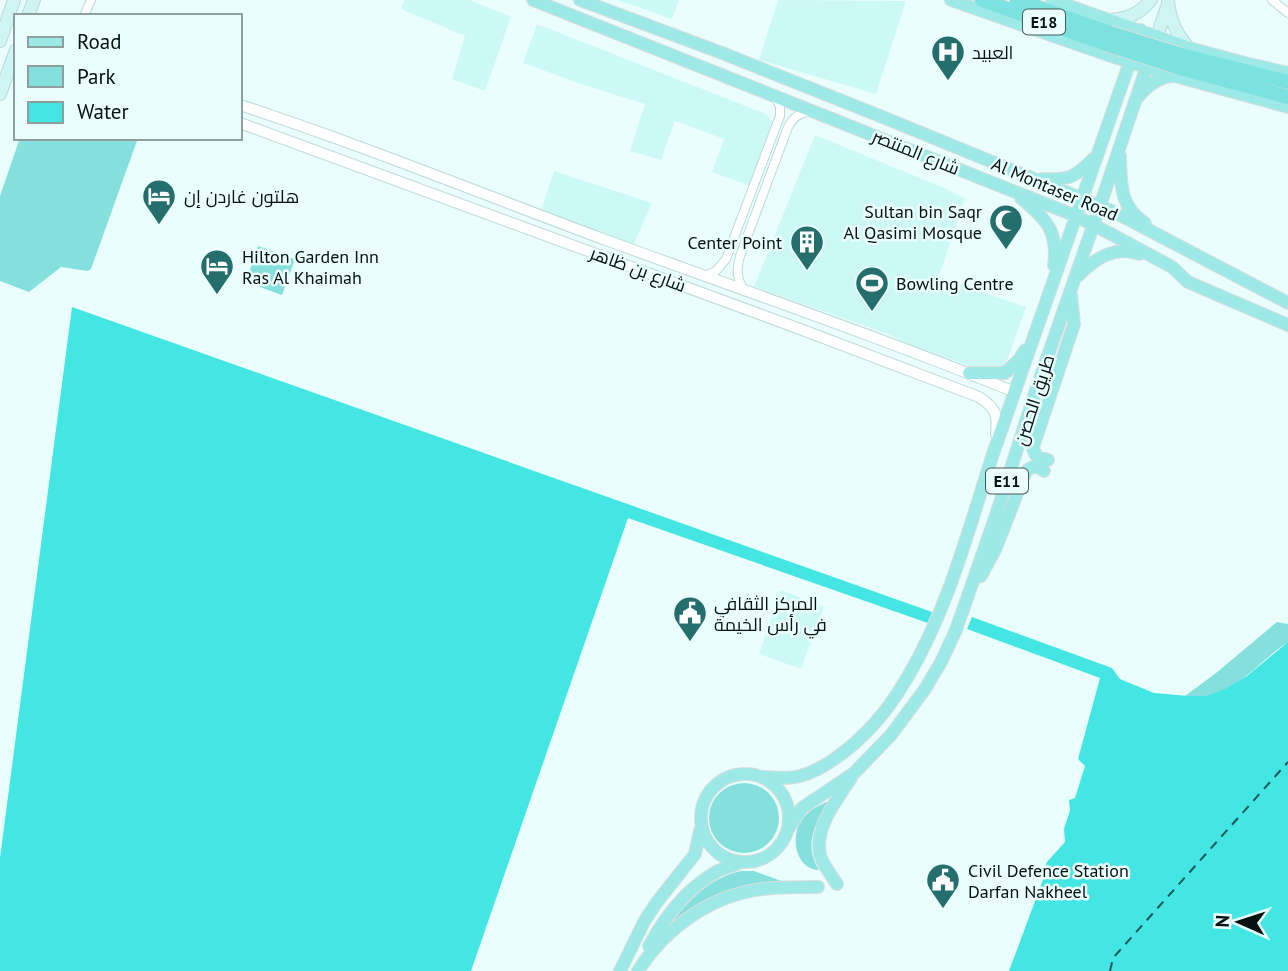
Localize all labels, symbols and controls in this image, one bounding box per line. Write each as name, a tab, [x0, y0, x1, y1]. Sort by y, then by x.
road number: E18	[1023, 10, 1065, 34]
legend	[14, 14, 242, 140]
text: Road	[77, 28, 121, 55]
hospital icon: العبيد	[929, 33, 967, 82]
place label: العبيد	[972, 41, 1013, 64]
text: Park	[77, 63, 116, 90]
text: Water	[77, 98, 129, 125]
street label: شارع المنتصر	[868, 124, 963, 181]
street label: Al Montaser Road	[988, 152, 1122, 226]
hotel icon: هلتون غاردن إن	[140, 177, 178, 226]
place label: هلتون غاردن إن	[184, 185, 299, 208]
place label: Sultan bin Saqr Al Qasimi Mosque	[844, 200, 982, 244]
mosque icon: Sultan bin Saqr Al Qasimi Mosque	[987, 202, 1025, 251]
building icon: Center Point	[788, 223, 826, 272]
place label: Center Point	[688, 231, 782, 254]
street label: شارع بن ظاهر	[586, 241, 689, 298]
place label: Hilton Garden Inn Ras Al Khaimah	[242, 245, 379, 289]
hotel icon: Hilton Garden Inn Ras Al Khaimah	[198, 247, 236, 296]
sports icon: Bowling Centre	[853, 264, 891, 313]
place label: Bowling Centre	[896, 272, 1014, 295]
street label: طريق الحصن	[1009, 352, 1060, 449]
road number: E11	[986, 468, 1028, 494]
place label: المركز الثقافي في رأس الخيمة	[714, 592, 827, 639]
public building icon: المركز الثقافي في رأس الخيمة	[671, 594, 709, 643]
place label: Civil Defence Station Darfan Nakheel	[968, 859, 1129, 903]
public building icon: Civil Defence Station Darfan Nakheel	[924, 861, 962, 910]
north arrow	[1204, 887, 1274, 957]
text: N	[1210, 914, 1234, 928]

